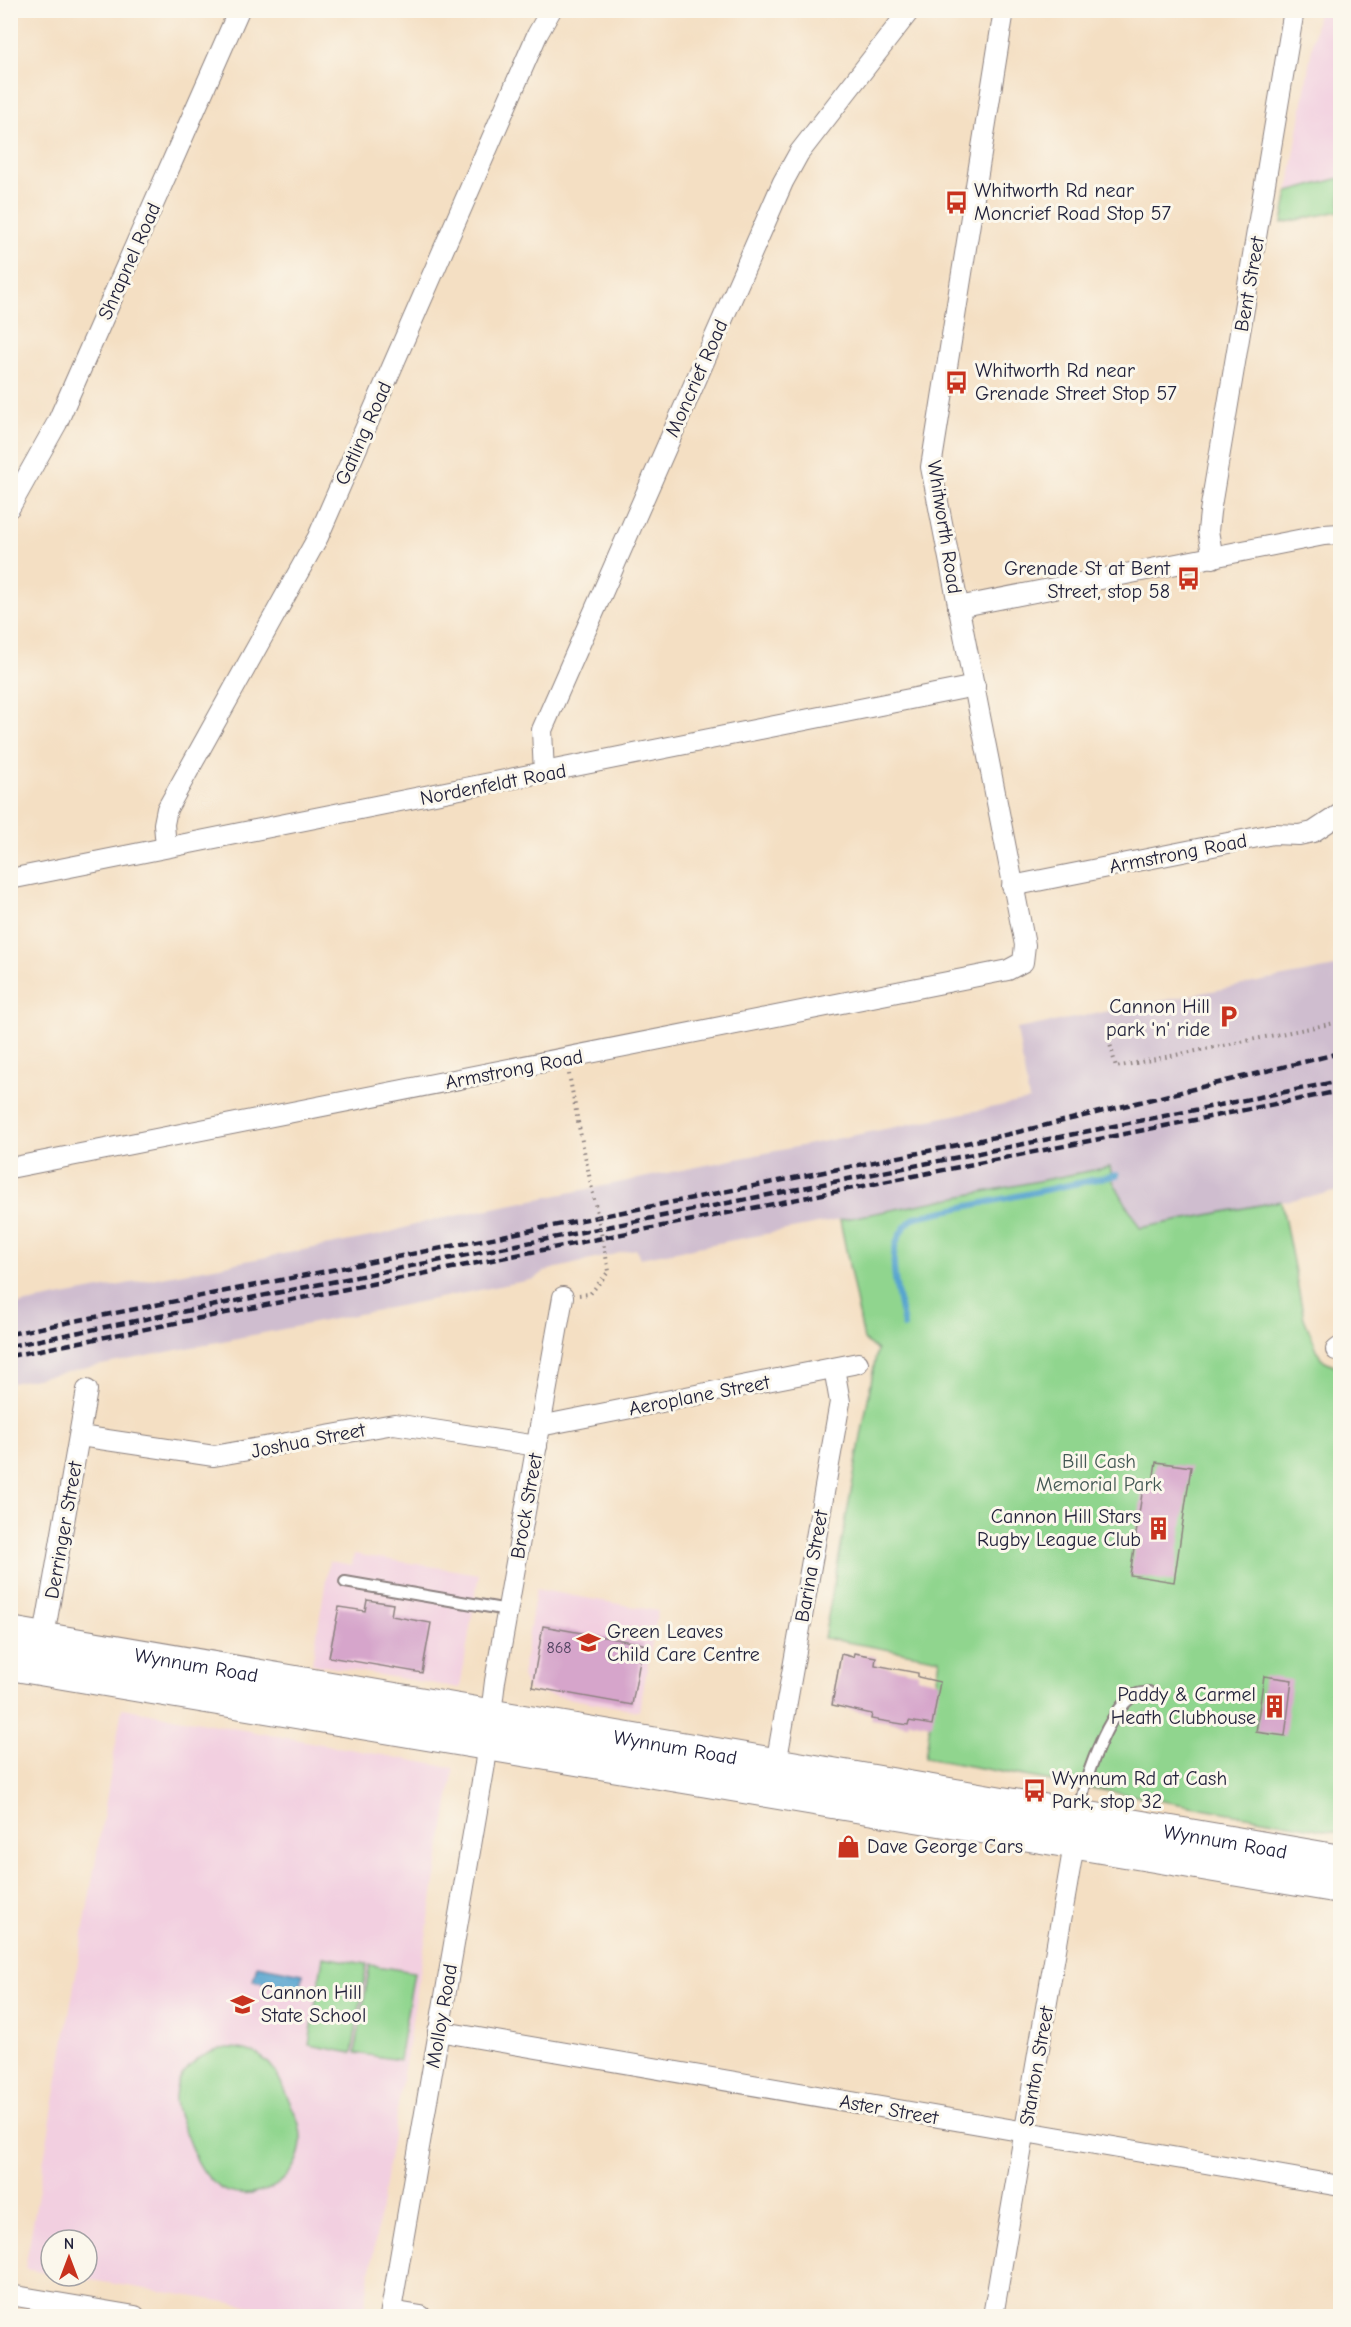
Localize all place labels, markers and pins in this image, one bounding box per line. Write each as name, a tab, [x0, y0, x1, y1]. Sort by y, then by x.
place label: Whitworth Rd near Moncrief Road Stop 57	[974, 179, 1172, 225]
bus stop icon: Whitworth Rd near Moncrief Road Stop 57	[943, 189, 969, 215]
place label: Whitworth Rd near Grenade Street Stop 57	[975, 359, 1177, 405]
bus stop icon: Whitworth Rd near Grenade Street Stop 57	[944, 369, 970, 395]
place label: Grenade St at Bent Street, stop 58	[1004, 557, 1171, 603]
bus stop icon: Grenade St at Bent Street, stop 58	[1175, 566, 1201, 592]
place label: Cannon Hill park 'n' ride	[1106, 995, 1210, 1041]
parking icon: Cannon Hill park 'n' ride	[1215, 1004, 1241, 1030]
place label: Cannon Hill Stars Rugby League Club	[977, 1505, 1141, 1551]
building icon: Cannon Hill Stars Rugby League Club	[1146, 1515, 1172, 1541]
place label: Green Leaves Child Care Centre	[607, 1620, 760, 1666]
school or university icon: Green Leaves Child Care Centre	[576, 1630, 602, 1656]
place label: Paddy & Carmel Heath Clubhouse	[1111, 1683, 1256, 1729]
building icon: Paddy & Carmel Heath Clubhouse	[1261, 1693, 1287, 1719]
place label: Wynnum Rd at Cash Park, stop 32	[1052, 1767, 1227, 1813]
bus stop icon: Wynnum Rd at Cash Park, stop 32	[1021, 1777, 1047, 1803]
shop icon: Dave George Cars	[836, 1833, 862, 1859]
place label: Dave George Cars	[867, 1835, 1023, 1858]
place label: Cannon Hill State School	[261, 1981, 366, 2027]
school or university icon: Cannon Hill State School	[230, 1991, 256, 2017]

